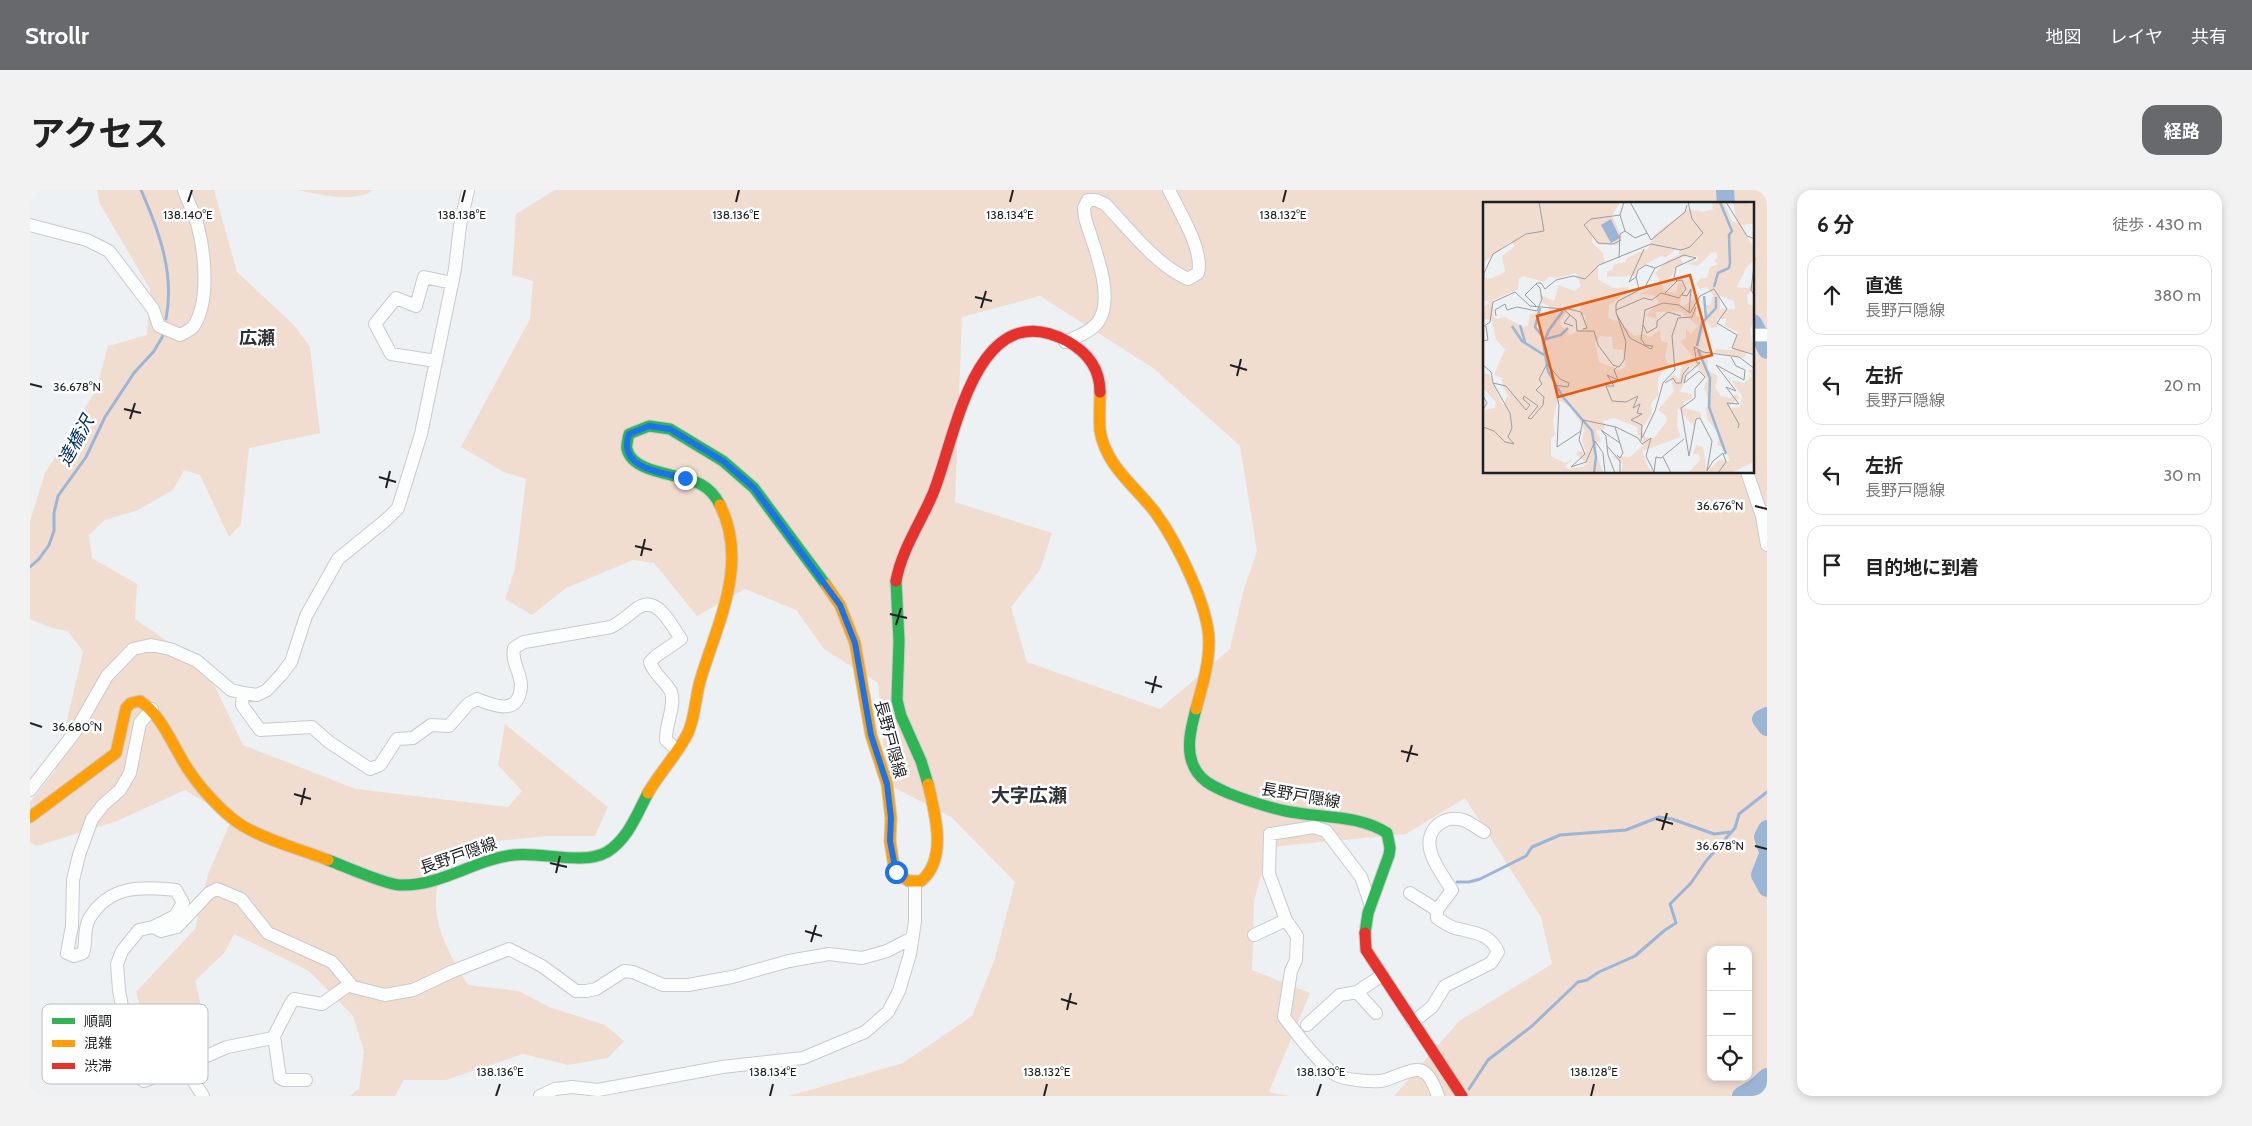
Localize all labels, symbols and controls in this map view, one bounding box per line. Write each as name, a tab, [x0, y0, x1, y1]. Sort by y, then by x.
text: Strollr	[25, 21, 89, 50]
text: 地図	[2046, 26, 2082, 48]
text: レイヤ	[2110, 26, 2163, 48]
text: 共有	[2191, 26, 2227, 48]
button: 経路	[2142, 105, 2222, 155]
text: アクセス	[30, 112, 168, 155]
inset map	[1483, 202, 1754, 474]
text: 138.140°E	[163, 207, 213, 222]
text: 138.138°E	[438, 207, 486, 222]
text: 138.136°E	[712, 207, 760, 222]
text: 138.134°E	[986, 207, 1034, 222]
text: 138.132°E	[1260, 207, 1307, 222]
text: 6 分	[1817, 212, 1855, 237]
text: 徒歩 · 430 m	[2112, 215, 2202, 234]
text: 直進	[1865, 274, 1903, 297]
icon: ahead	[1818, 281, 1846, 309]
text: 380 m	[2154, 286, 2201, 305]
text: 長野戸隠線	[1865, 301, 1945, 320]
district label: 広瀬	[239, 327, 275, 349]
text: 左折	[1865, 364, 1903, 387]
icon: left	[1818, 371, 1846, 399]
text: 20 m	[2164, 376, 2201, 395]
text: 36.678°N	[53, 379, 101, 394]
text: 長野戸隠線	[1865, 391, 1945, 410]
water label: 達橋沢	[53, 410, 100, 470]
text: 左折	[1865, 454, 1903, 477]
icon: left	[1818, 461, 1846, 489]
text: 30 m	[2164, 466, 2201, 485]
route end	[674, 467, 697, 490]
text: 長野戸隠線	[1865, 481, 1945, 500]
text: 36.676°N	[1697, 498, 1743, 513]
icon: arrive	[1818, 551, 1846, 579]
text: 目的地に到着	[1865, 556, 1979, 579]
street label: 長野戸隠線	[871, 698, 910, 780]
text: 36.680°N	[52, 719, 102, 734]
street label: 長野戸隠線	[1260, 779, 1342, 812]
district label: 大字広瀬	[991, 784, 1067, 807]
street label: 長野戸隠線	[417, 833, 499, 877]
text: 36.678°N	[1696, 838, 1744, 853]
route start	[885, 861, 908, 884]
map controls	[1707, 946, 1752, 1081]
button: +	[1707, 946, 1752, 991]
button: −	[1707, 991, 1752, 1036]
legend	[42, 1004, 208, 1084]
text: 順調	[84, 1012, 112, 1030]
text: 混雑	[84, 1034, 112, 1052]
button: locate	[1707, 1036, 1752, 1081]
text: 渋滞	[84, 1057, 112, 1075]
text: 138.136°E	[476, 1064, 524, 1079]
text: 138.134°E	[749, 1064, 797, 1079]
text: 138.132°E	[1024, 1064, 1071, 1079]
text: 138.130°E	[1297, 1064, 1346, 1079]
text: 138.128°E	[1570, 1064, 1618, 1079]

